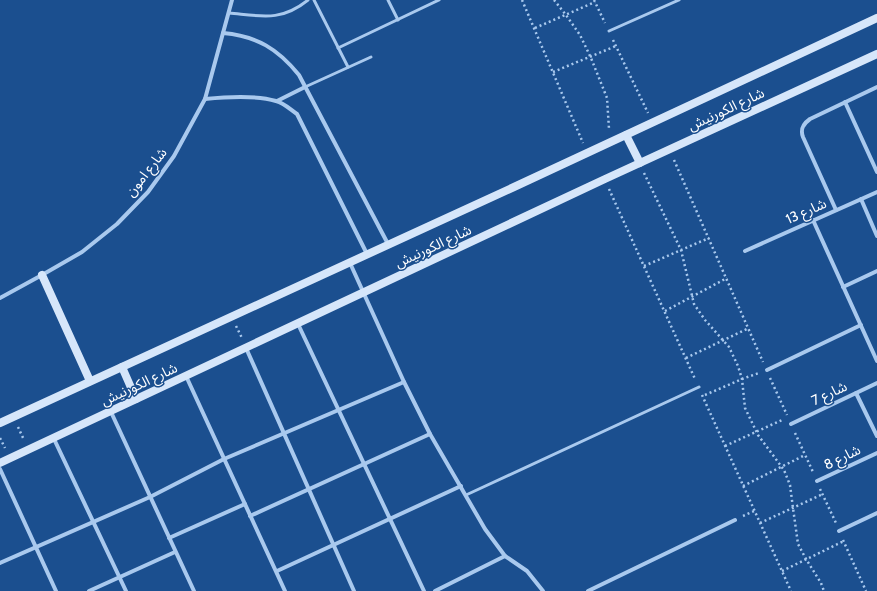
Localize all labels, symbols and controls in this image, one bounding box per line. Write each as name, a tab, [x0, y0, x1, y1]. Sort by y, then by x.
street label: شارع الكورنيش	[685, 83, 768, 136]
street label: شارع امون	[121, 144, 172, 201]
street label: شارع 13	[783, 194, 830, 230]
street label: شارع الكورنيش	[392, 220, 475, 273]
street label: شارع الكورنيش	[98, 358, 181, 411]
street label: شارع 7	[808, 377, 851, 411]
street label: شارع 8	[821, 440, 864, 475]

